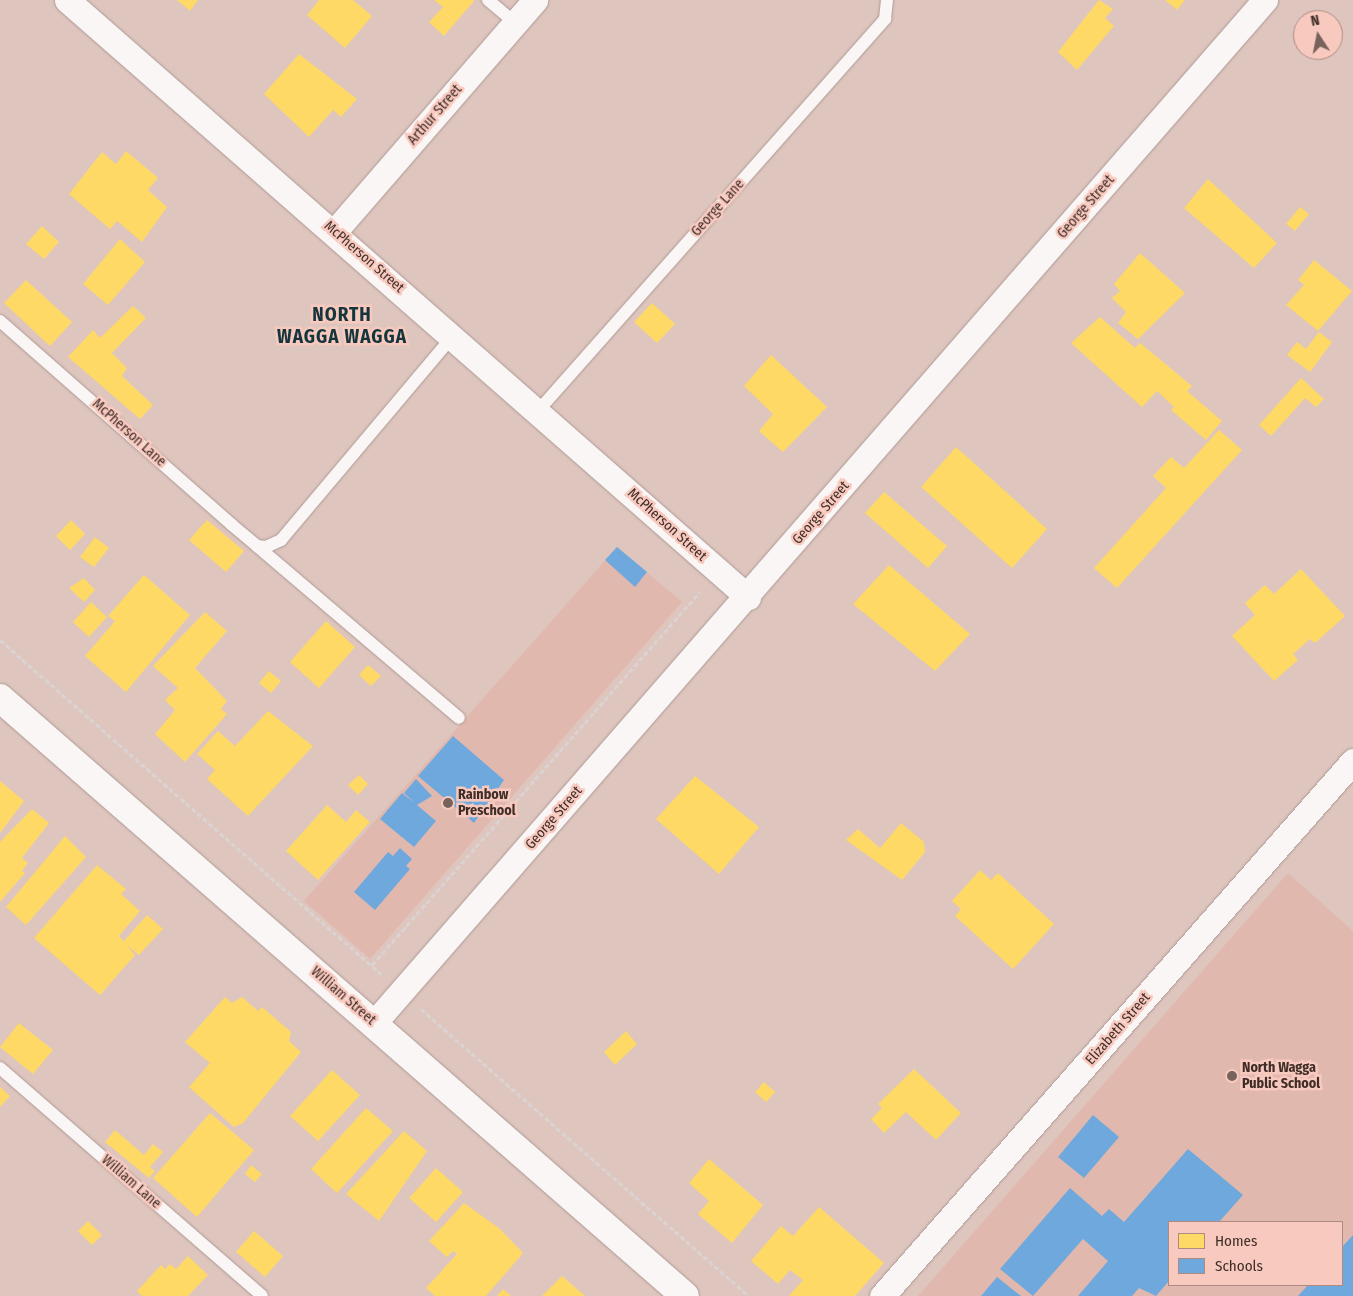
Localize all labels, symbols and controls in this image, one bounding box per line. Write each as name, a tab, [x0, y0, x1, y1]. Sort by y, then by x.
north arrow	[1293, 10, 1343, 60]
text: N	[1309, 12, 1321, 30]
street label: Arthur Street	[404, 82, 466, 148]
street label: George Street	[1054, 172, 1118, 242]
street label: George Lane	[688, 176, 748, 240]
street label: McPherson Street	[321, 218, 407, 296]
district label: NORTH WAGGA WAGGA	[276, 304, 408, 348]
street label: McPherson Lane	[89, 396, 169, 470]
street label: George Street	[789, 478, 853, 548]
street label: McPherson Street	[624, 485, 710, 565]
street label: George Street	[522, 783, 586, 853]
place label: Rainbow Preschool	[458, 787, 516, 820]
marker: Rainbow Preschool	[442, 797, 454, 809]
street label: William Street	[307, 963, 379, 1029]
street label: Elizabeth Street	[1082, 990, 1154, 1068]
place label: North Wagga Public School	[1242, 1060, 1320, 1092]
marker: North Wagga Public School	[1226, 1070, 1238, 1082]
street label: William Lane	[98, 1152, 164, 1212]
legend	[1168, 1221, 1343, 1286]
text: Homes	[1215, 1232, 1257, 1250]
text: Schools	[1215, 1257, 1263, 1275]

